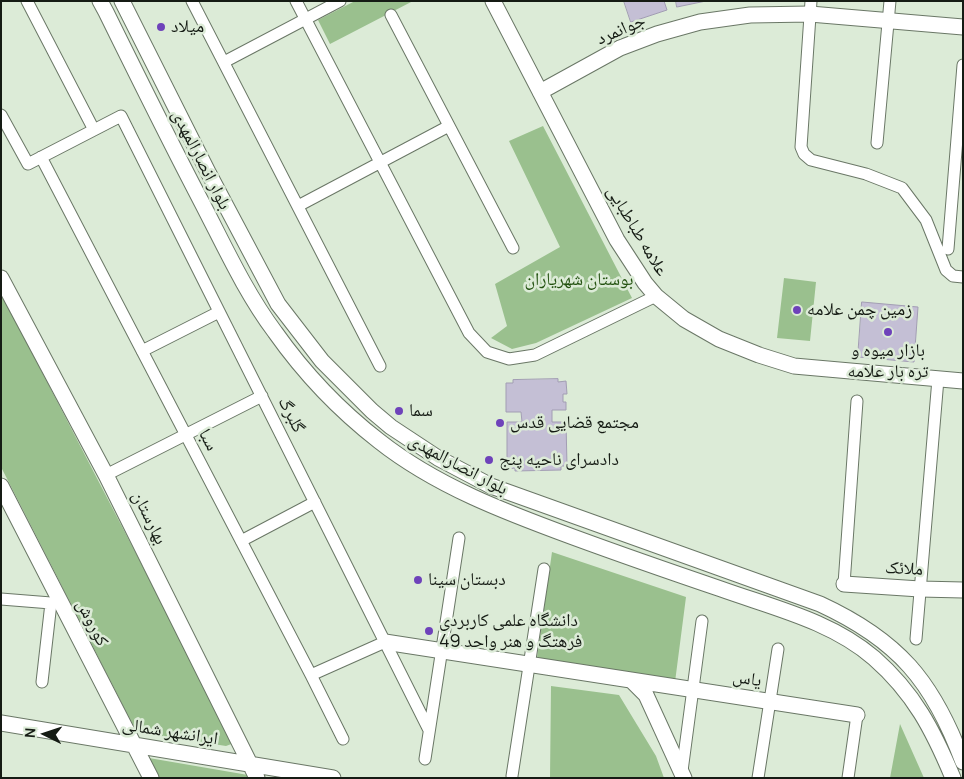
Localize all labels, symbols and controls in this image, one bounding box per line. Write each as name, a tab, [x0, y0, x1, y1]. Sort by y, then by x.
street label: جوانمرد	[593, 10, 649, 50]
place label: میلاد	[171, 16, 204, 38]
marker: میلاد	[155, 21, 167, 33]
street label: بلوار انصارالمهدی	[167, 106, 235, 214]
street label: علامه طباطبایی	[601, 182, 673, 280]
park label: بوستان شهریاران	[525, 269, 633, 291]
place label: زمین چمن علامه	[807, 299, 912, 321]
marker: زمین چمن علامه	[791, 304, 803, 316]
marker: بازار میوه و تره بار علامه	[882, 326, 894, 338]
place label: بازار میوه و تره بار علامه	[848, 340, 928, 382]
street label: گلبرگ	[273, 393, 309, 437]
place label: سما	[409, 400, 433, 422]
marker: سما	[393, 405, 405, 417]
place label: مجتمع قضایی قدس	[510, 412, 639, 434]
marker: مجتمع قضایی قدس	[494, 417, 506, 429]
street label: سبا	[193, 425, 223, 455]
street label: بلوار انصارالمهدی	[405, 430, 511, 500]
place label: دادسرای ناحیه پنج	[499, 449, 619, 471]
marker: دادسرای ناحیه پنج	[483, 454, 495, 466]
street label: بهارستان	[127, 488, 171, 548]
street label: ملائک	[884, 557, 924, 581]
place label: دبستان سینا	[428, 569, 506, 591]
marker: دبستان سینا	[412, 574, 424, 586]
street label: کوروش	[71, 596, 113, 650]
place label: دانشگاه علمی کاربردی فرهتگ و هنر واحد 49	[439, 610, 582, 652]
marker: دانشگاه علمی کاربردی فرهتگ و هنر واحد 49	[423, 625, 435, 637]
street label: یاس	[731, 666, 763, 692]
north arrow	[20, 709, 70, 759]
street label: ایرانشهر شمالی	[121, 714, 219, 750]
text: N	[20, 727, 39, 739]

